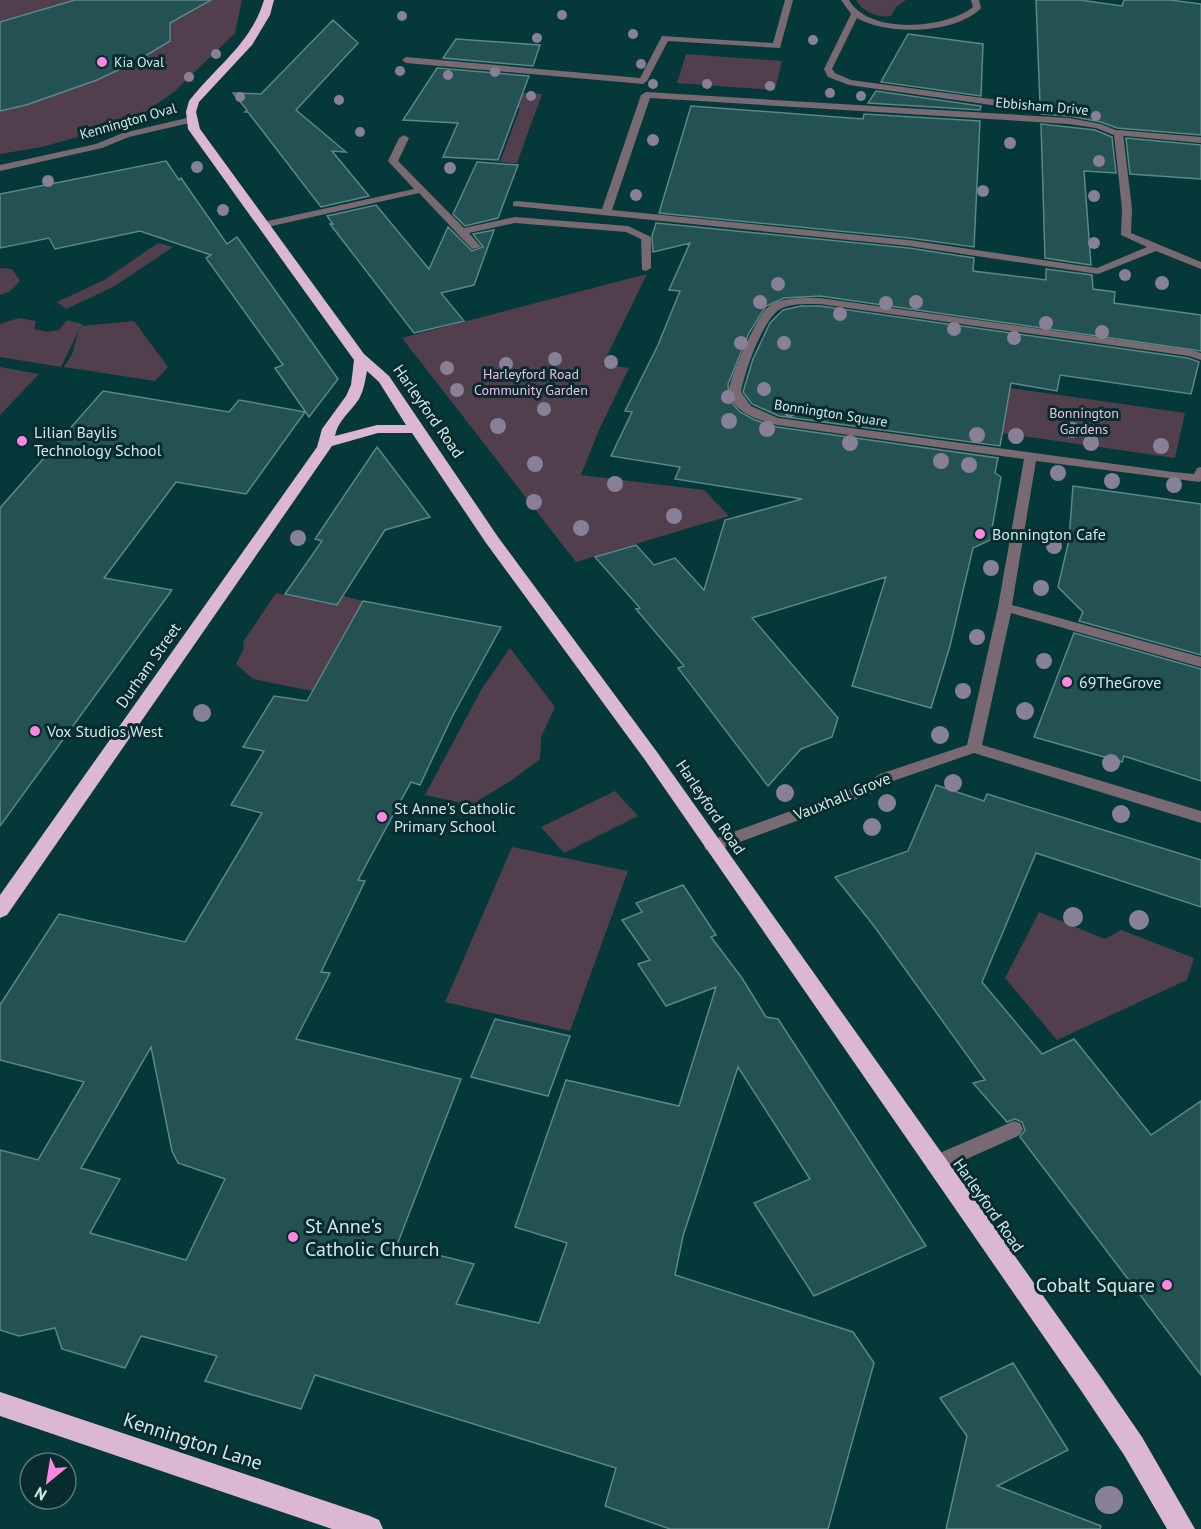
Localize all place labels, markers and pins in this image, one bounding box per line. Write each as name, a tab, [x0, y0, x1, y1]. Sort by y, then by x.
place label: Kia Oval	[114, 53, 164, 71]
marker: Kia Oval	[95, 55, 109, 69]
place label: Lilian Baylis Technology School	[34, 422, 162, 460]
marker: Lilian Baylis Technology School	[15, 434, 29, 448]
place label: Bonnington Cafe	[992, 524, 1106, 544]
marker: Bonnington Cafe	[973, 527, 987, 541]
place label: 69TheGrove	[1079, 672, 1161, 692]
marker: 69TheGrove	[1060, 675, 1074, 689]
place label: Vox Studios West	[46, 721, 164, 741]
marker: Vox Studios West	[28, 724, 42, 738]
place label: St Anne's Catholic Primary School	[394, 798, 516, 836]
marker: St Anne's Catholic Primary School	[375, 810, 389, 824]
place label: St Anne's Catholic Church	[305, 1213, 439, 1262]
marker: St Anne's Catholic Church	[286, 1230, 300, 1244]
place label: Cobalt Square	[1036, 1272, 1155, 1298]
marker: Cobalt Square	[1160, 1278, 1174, 1292]

